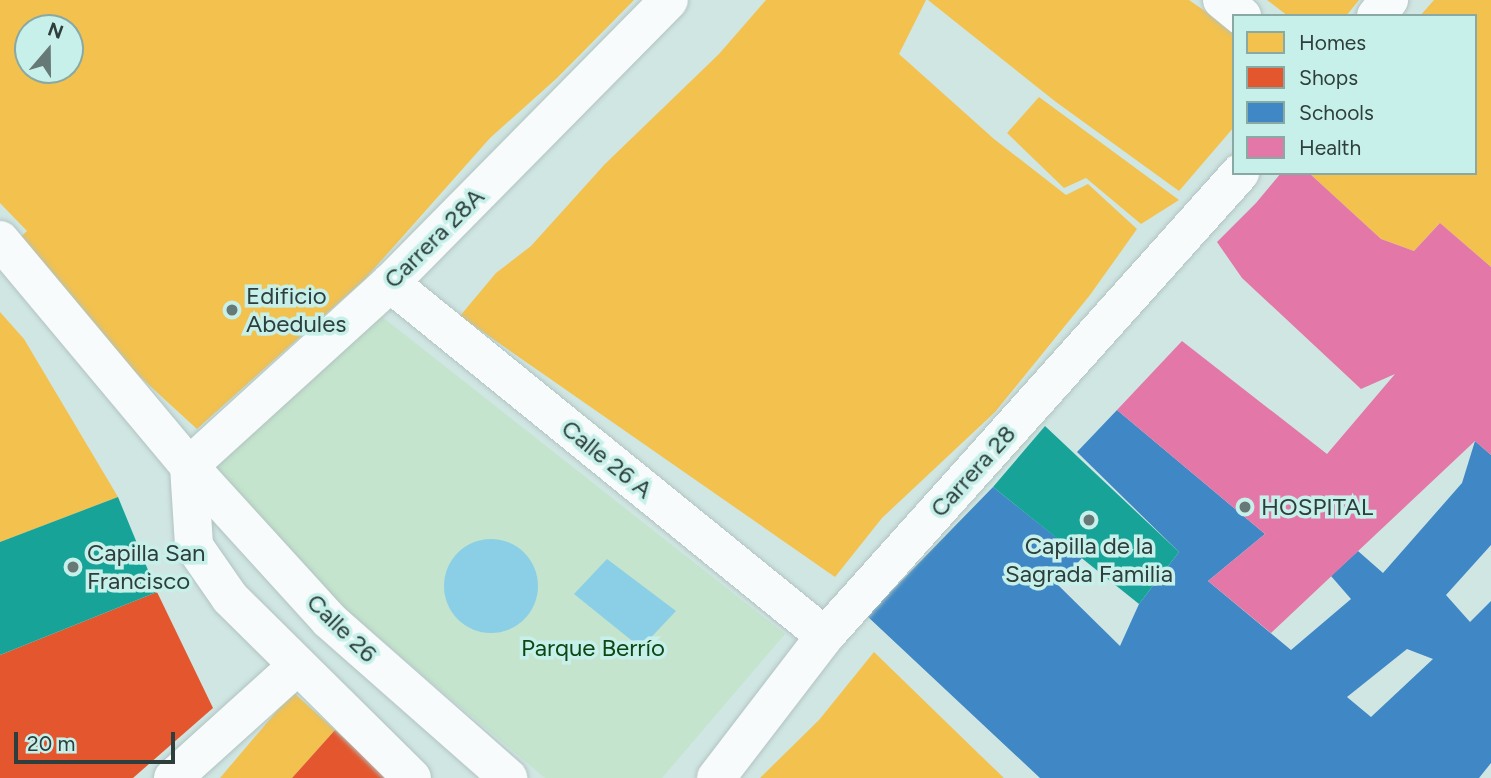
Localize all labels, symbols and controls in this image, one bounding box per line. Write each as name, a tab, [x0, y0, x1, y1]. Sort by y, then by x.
north arrow	[14, 14, 84, 84]
legend	[1232, 14, 1477, 175]
text: N	[45, 17, 67, 44]
text: Homes	[1299, 30, 1366, 55]
text: Shops	[1299, 65, 1358, 90]
text: Schools	[1299, 100, 1374, 125]
text: Health	[1299, 135, 1361, 160]
street label: Carrera 28A	[378, 182, 490, 294]
place label: Edificio Abedules	[246, 282, 346, 338]
marker: Edificio Abedules	[224, 302, 240, 318]
street label: Calle 26 A	[556, 414, 658, 504]
street label: Carrera 28	[924, 419, 1022, 523]
place label: HOSPITAL	[1261, 493, 1373, 521]
marker: HOSPITAL	[1235, 497, 1255, 517]
marker: Capilla de la Sagrada Familia	[1081, 512, 1097, 528]
place label: Capilla de la Sagrada Familia	[1005, 532, 1173, 588]
place label: Capilla San Francisco	[87, 539, 205, 595]
marker: Capilla San Francisco	[65, 559, 81, 575]
street label: Calle 26	[301, 588, 383, 668]
park label: Parque Berrío	[521, 634, 665, 662]
scale bar	[18, 718, 178, 762]
text: 20 m	[27, 731, 75, 756]

